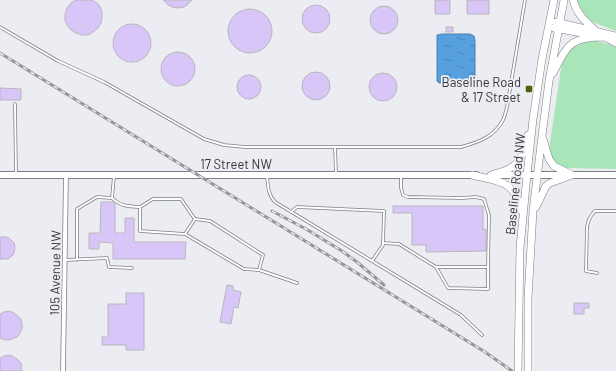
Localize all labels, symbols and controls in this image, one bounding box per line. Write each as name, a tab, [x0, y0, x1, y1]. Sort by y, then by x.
place label: Baseline Road & 17 Street	[442, 74, 521, 105]
marker: Baseline Road & 17 Street	[524, 84, 534, 94]
street label: Baseline Road NW	[502, 132, 528, 236]
street label: 17 Street NW	[200, 156, 272, 172]
street label: 105 Avenue NW	[46, 230, 64, 316]

